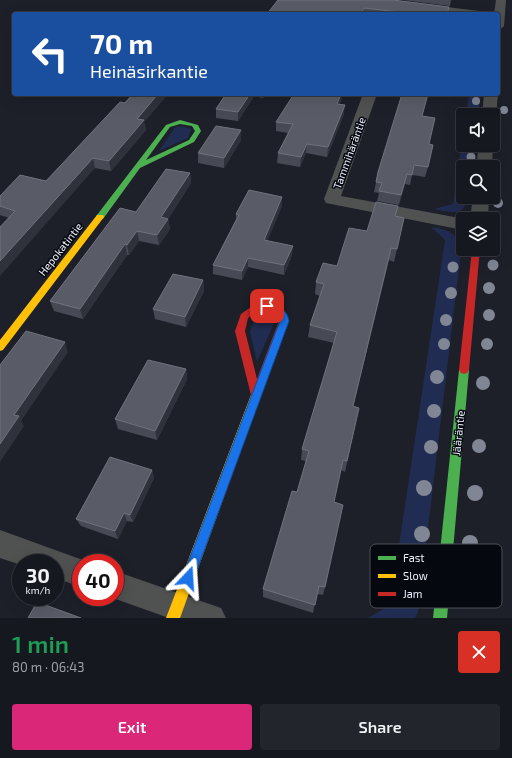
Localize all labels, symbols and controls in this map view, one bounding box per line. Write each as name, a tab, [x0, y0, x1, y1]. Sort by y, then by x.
text: 70 m	[90, 26, 153, 60]
icon: left	[24, 28, 76, 80]
text: Heinäsirkantie	[90, 60, 208, 82]
map controls	[456, 108, 500, 256]
button: sound	[456, 108, 500, 152]
street label: Tammihäräntie	[330, 115, 368, 191]
button: search	[456, 160, 500, 204]
button: layers	[456, 212, 500, 256]
street label: Hepokatintie	[35, 220, 85, 278]
pin	[250, 289, 284, 323]
icon: arrive	[256, 295, 278, 317]
street label: Jääräntie	[449, 410, 467, 456]
legend	[370, 544, 502, 608]
text: Fast	[403, 551, 425, 564]
speed limit sign: 40	[72, 554, 124, 606]
position arrow	[167, 557, 209, 599]
text: 30	[26, 563, 50, 587]
text: Slow	[403, 569, 428, 582]
text: km/h	[26, 584, 50, 596]
text: Jam	[403, 587, 422, 600]
text: 1 min	[12, 629, 69, 658]
button: close	[458, 631, 500, 673]
text: 80 m · 06:43	[12, 659, 84, 675]
button: Exit	[12, 704, 252, 750]
button: Share	[260, 704, 500, 750]

